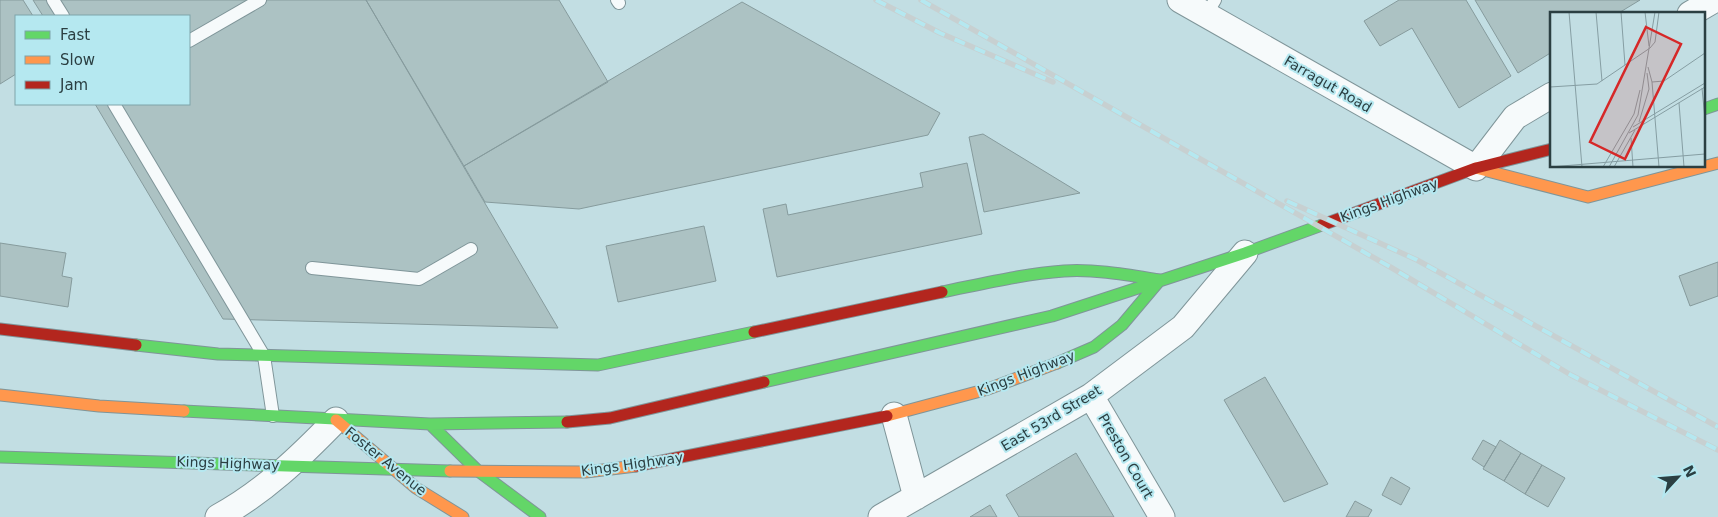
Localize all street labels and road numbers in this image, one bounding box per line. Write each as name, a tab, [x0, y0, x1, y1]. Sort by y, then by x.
street label: Farragut Road	[1282, 53, 1374, 115]
street label: Kings Highway	[1338, 175, 1440, 225]
street label: Kings Highway	[975, 347, 1077, 399]
street label: East 53rd Street	[998, 382, 1104, 454]
street label: Preston Court	[1095, 411, 1157, 502]
street label: Foster Avenue	[342, 423, 430, 499]
street label: Kings Highway	[580, 449, 684, 479]
street label: Kings Highway	[176, 453, 280, 473]

